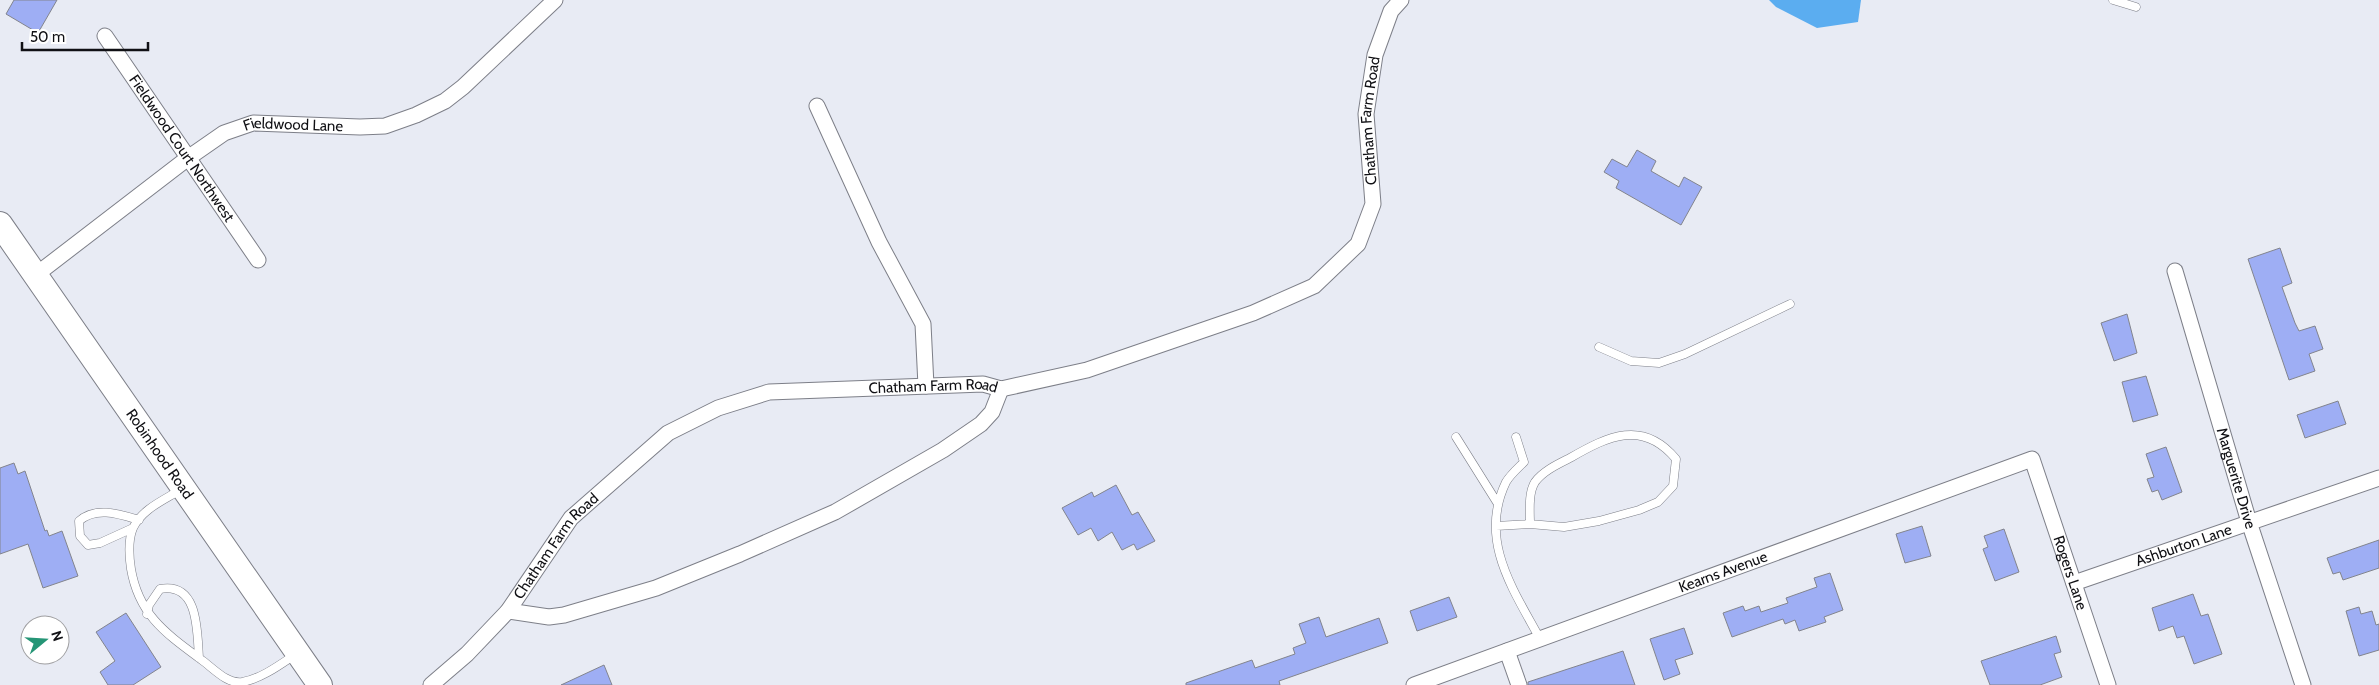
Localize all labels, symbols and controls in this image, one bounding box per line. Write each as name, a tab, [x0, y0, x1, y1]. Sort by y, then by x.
scale bar	[22, 20, 149, 52]
text: 50 m	[30, 28, 65, 46]
street label: Chatham Farm Road	[1357, 55, 1384, 186]
street label: Fieldwood Court Northwest	[125, 71, 238, 225]
street label: Fieldwood Lane	[241, 114, 344, 135]
street label: Chatham Farm Road	[868, 375, 1000, 397]
street label: Robinhood Road	[122, 405, 197, 503]
street label: Marguerite Drive	[2213, 425, 2260, 531]
street label: Chatham Farm Road	[510, 489, 602, 602]
street label: Ashburton Lane	[2133, 520, 2234, 570]
street label: Rogers Lane	[2049, 533, 2091, 613]
street label: Kearns Avenue	[1676, 547, 1770, 596]
north arrow	[20, 615, 70, 665]
text: N	[47, 628, 67, 643]

